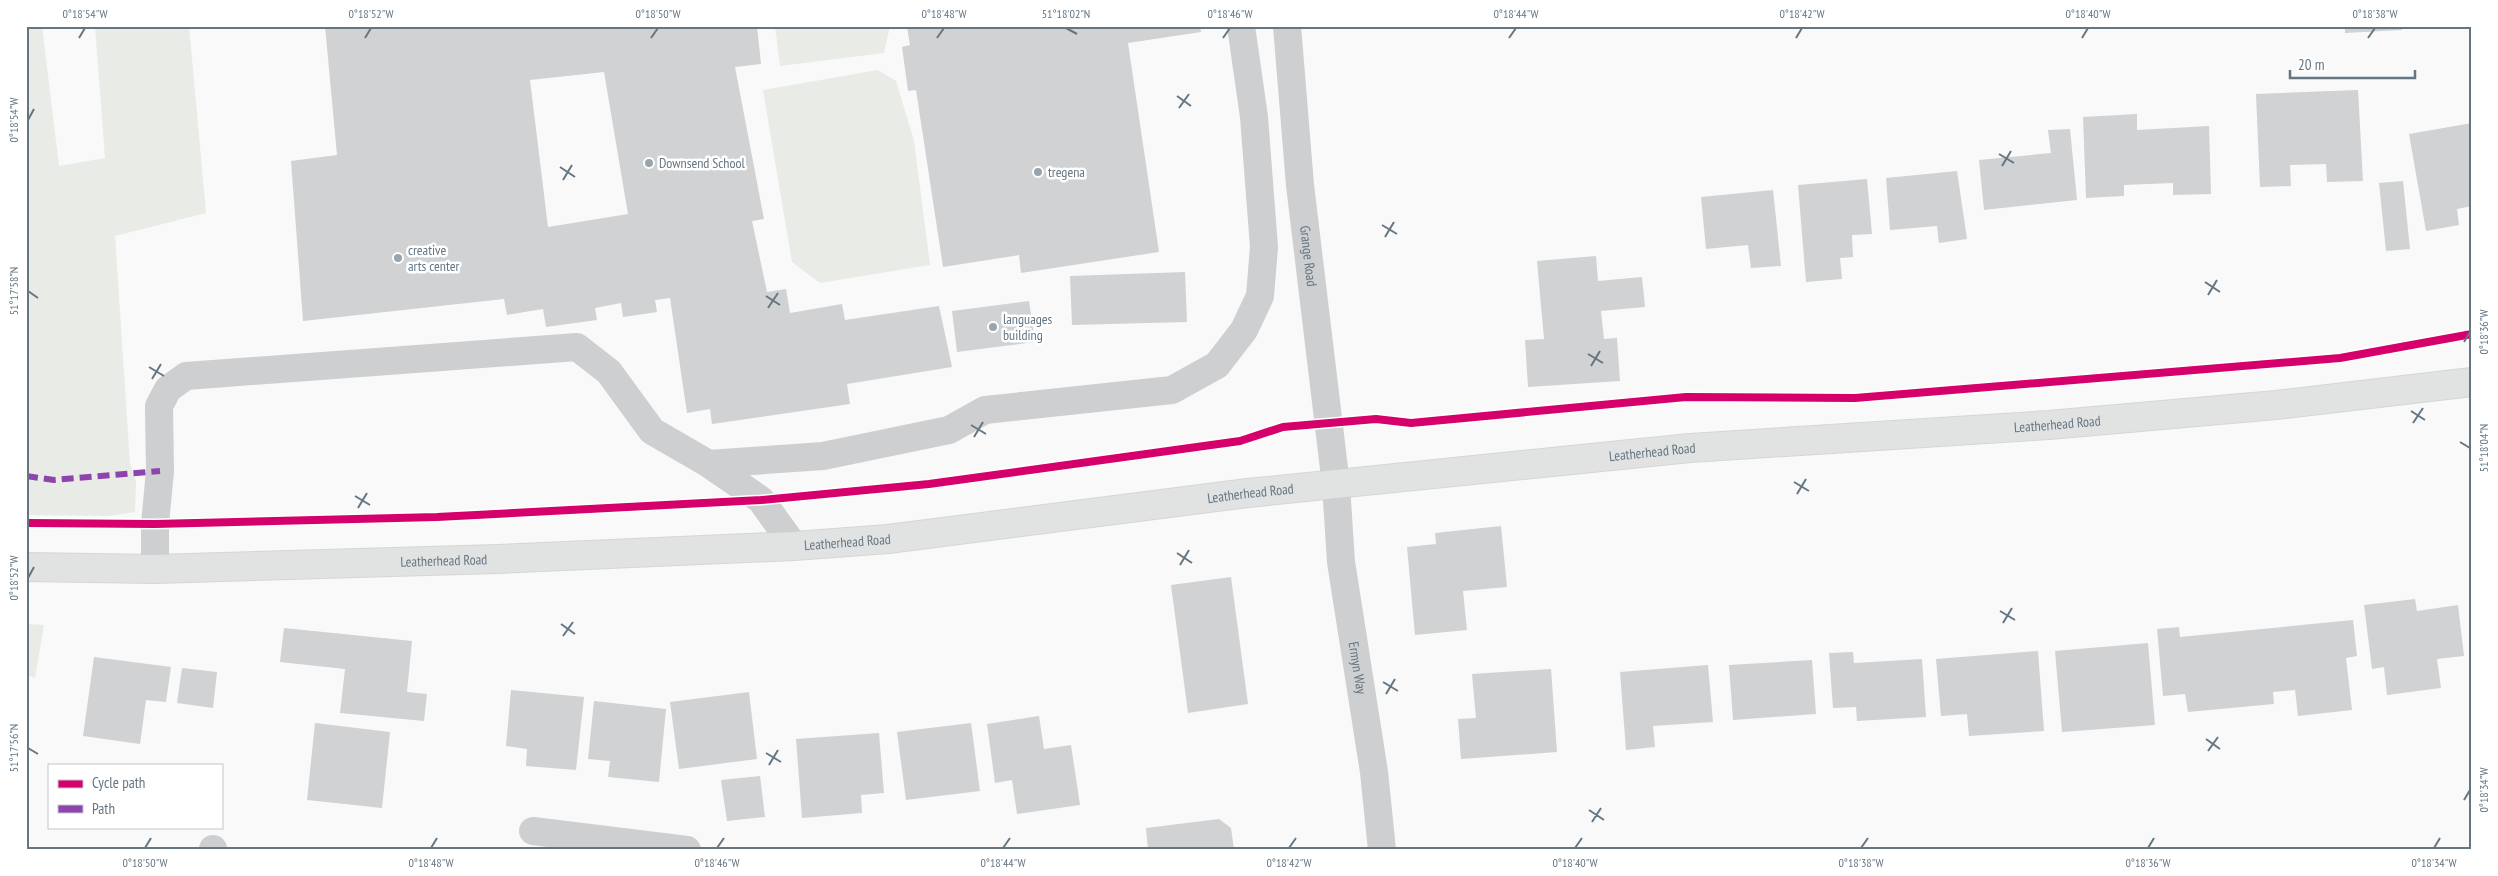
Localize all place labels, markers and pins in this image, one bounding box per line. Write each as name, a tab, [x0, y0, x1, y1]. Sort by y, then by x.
place label: Downsend School	[659, 154, 746, 172]
marker: Downsend School	[643, 157, 655, 169]
place label: tregena	[1048, 163, 1085, 181]
marker: tregena	[1032, 166, 1044, 178]
place label: creative arts center	[408, 241, 460, 275]
marker: creative arts center	[392, 252, 404, 264]
place label: languages building	[1003, 310, 1053, 344]
marker: languages building	[987, 321, 999, 333]

